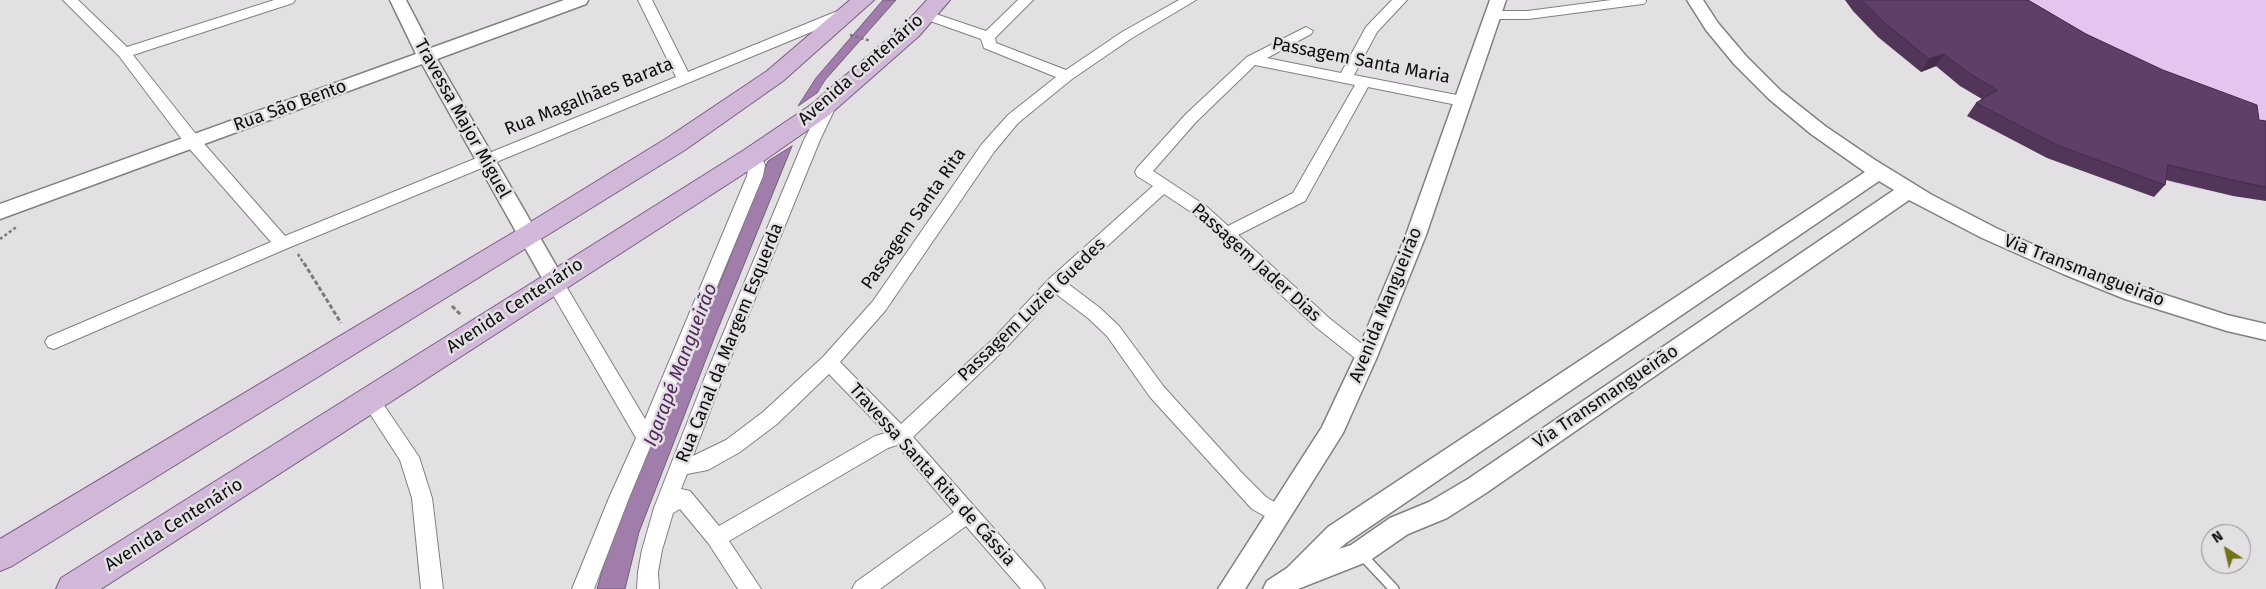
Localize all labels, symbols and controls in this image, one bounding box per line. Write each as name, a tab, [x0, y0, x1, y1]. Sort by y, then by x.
street label: Avenida Centenário	[794, 10, 928, 130]
street label: Passagem Santa Maria	[1270, 33, 1452, 89]
street label: Travessa Major Miguel	[409, 36, 515, 202]
street label: Rua Magalhães Barata	[502, 53, 676, 141]
street label: Rua São Bento	[230, 76, 350, 136]
street label: Passagem Santa Rita	[857, 144, 971, 294]
street label: Passagem Jader Dias	[1187, 199, 1325, 327]
street label: Rua Canal da Margem Esquerda	[672, 220, 788, 466]
street label: Avenida Mangueirão	[1345, 224, 1427, 386]
street label: Via Transmangueirão	[2001, 230, 2167, 312]
street label: Passagem Luziel Guedes	[954, 234, 1110, 386]
street label: Avenida Centenário	[443, 254, 587, 358]
water label: Igarapé Mangueirão	[639, 280, 723, 450]
street label: Via Transmangueirão	[1529, 340, 1683, 454]
street label: Travessa Santa Rita de Cássia	[844, 379, 1020, 571]
street label: Avenida Centenário	[101, 474, 247, 576]
north arrow	[2201, 524, 2251, 574]
text: N	[2209, 527, 2226, 547]

